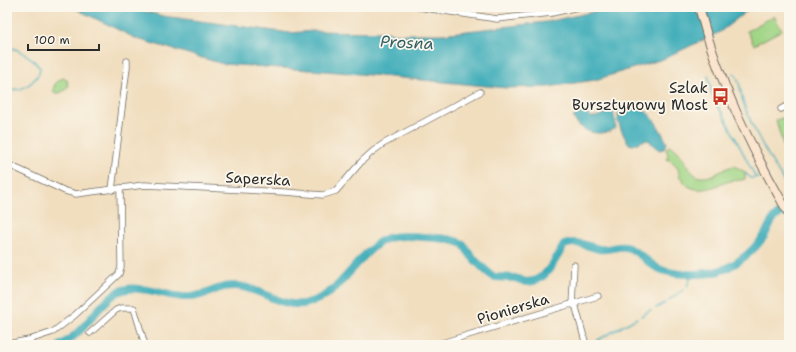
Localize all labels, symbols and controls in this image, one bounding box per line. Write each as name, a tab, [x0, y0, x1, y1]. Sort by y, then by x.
scale bar	[28, 26, 99, 52]
water label: Prosna	[380, 31, 434, 54]
text: 100 m	[34, 32, 70, 48]
place label: Szlak Bursztynowy Most	[572, 78, 708, 115]
bus stop icon: Szlak Bursztynowy Most	[711, 87, 731, 107]
street label: Saperska	[225, 167, 292, 191]
street label: Pionierska	[475, 288, 552, 329]

